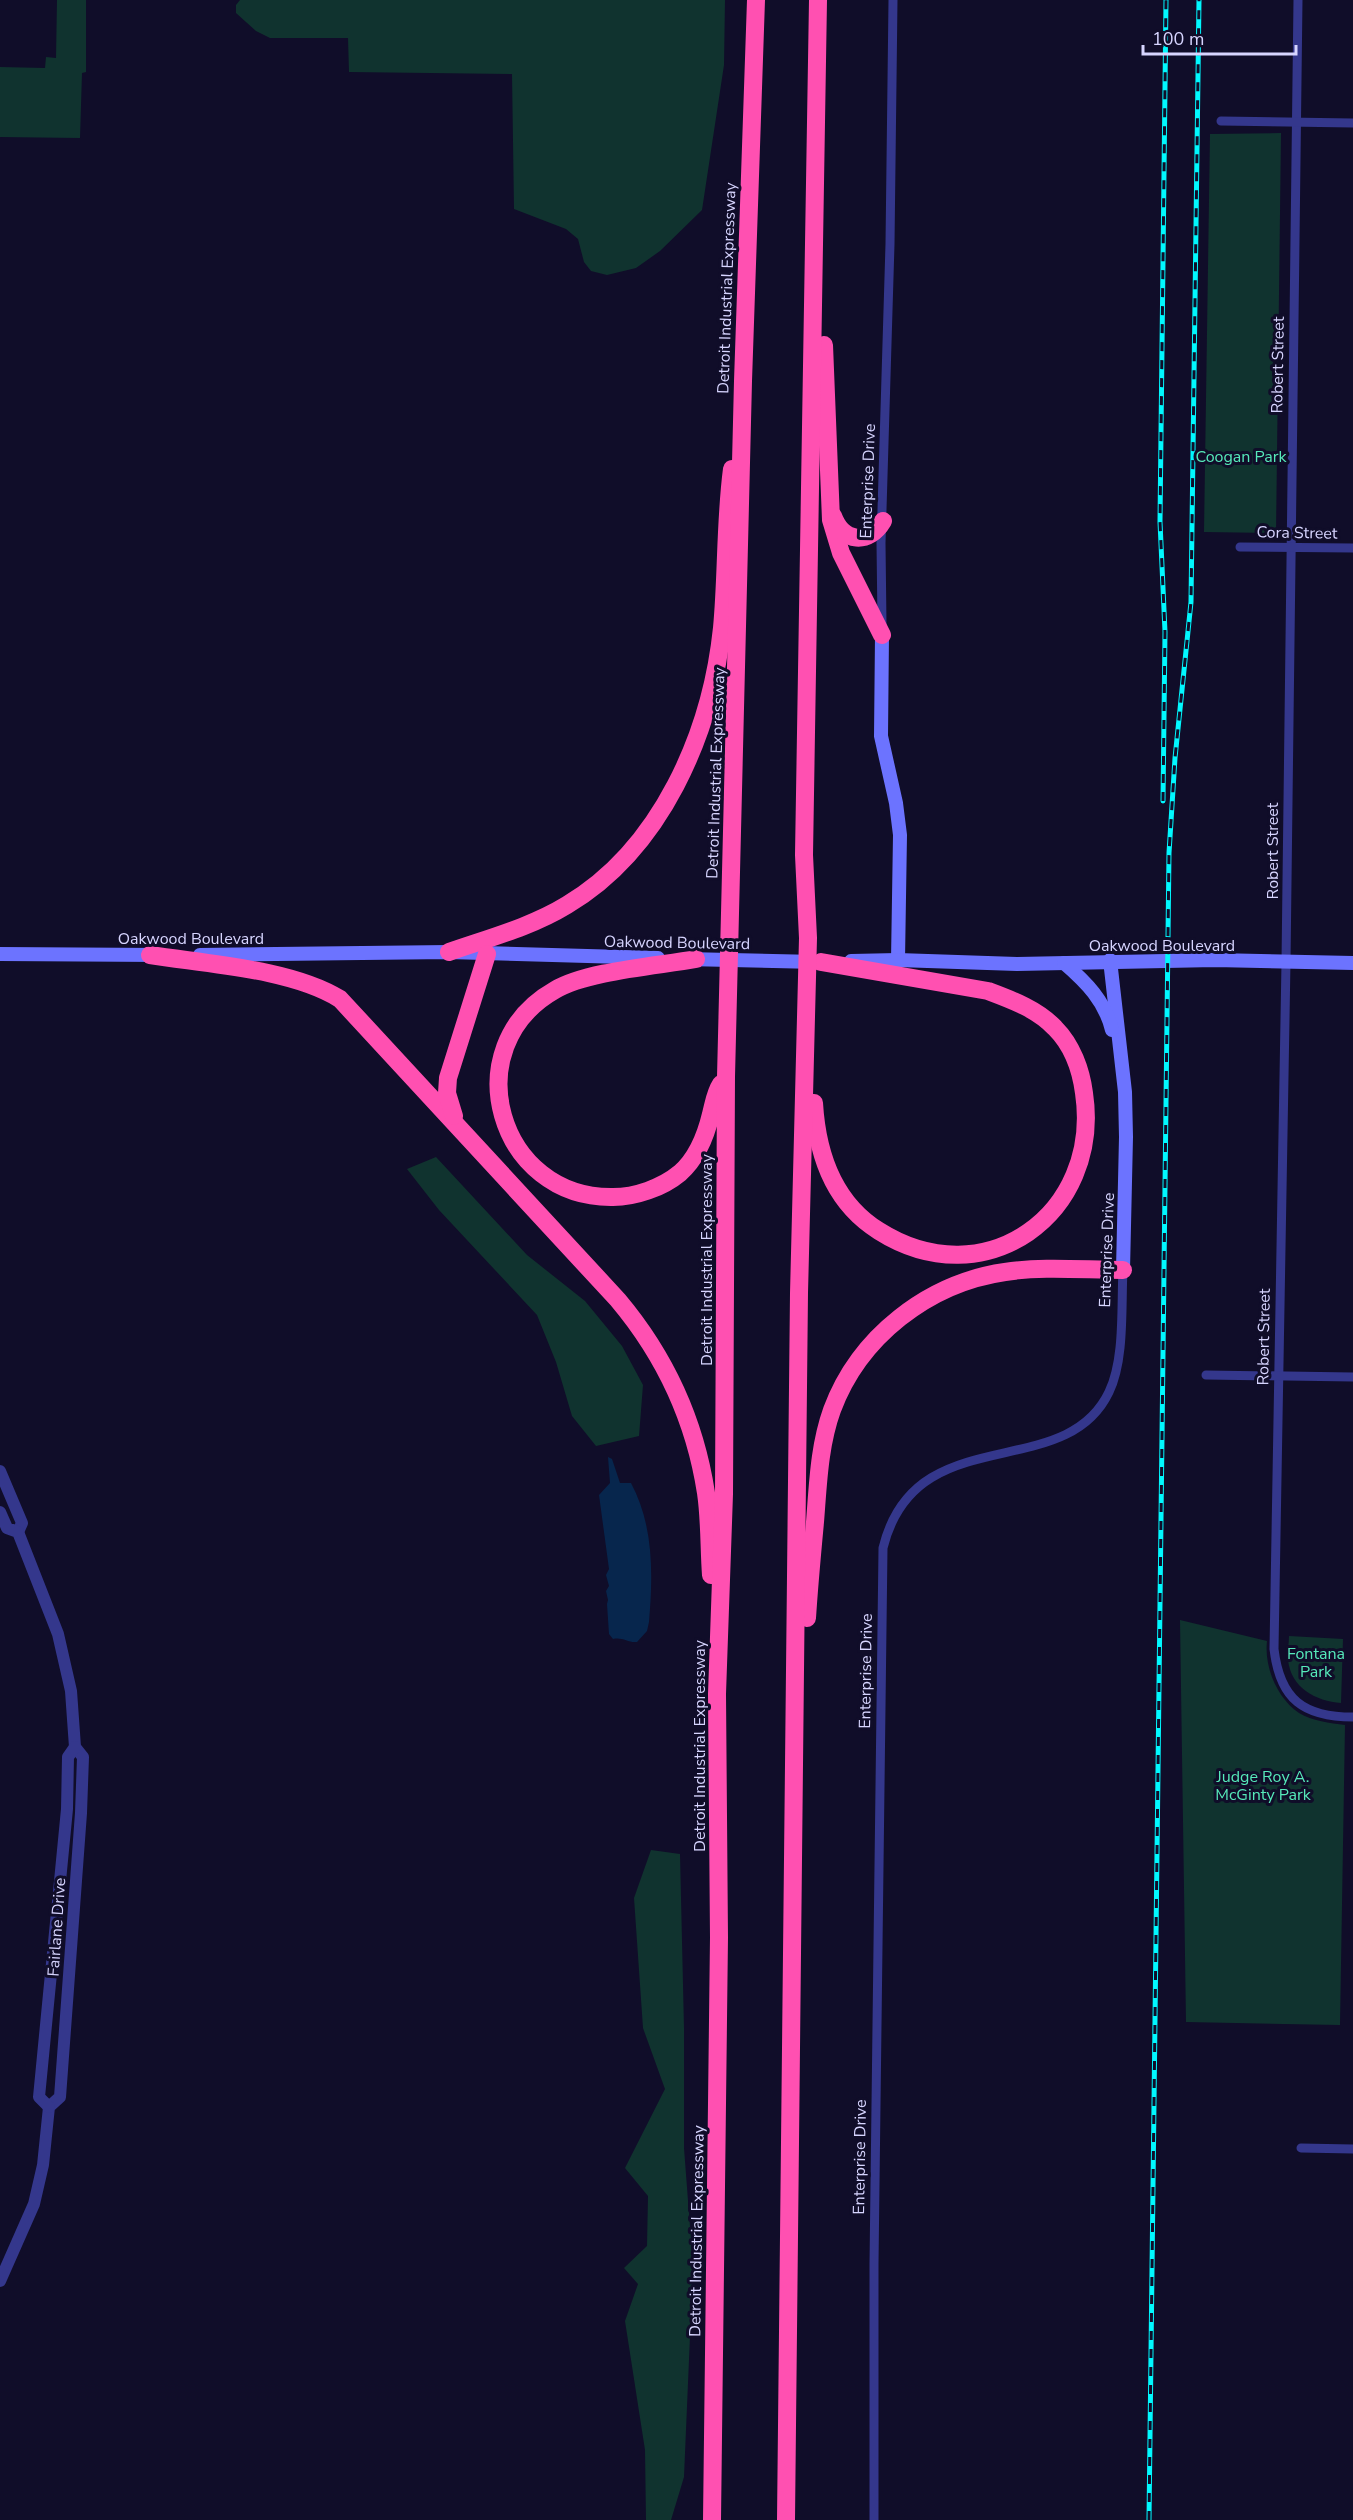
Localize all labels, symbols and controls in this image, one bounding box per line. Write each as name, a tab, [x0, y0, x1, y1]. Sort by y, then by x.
scale bar	[1143, 18, 1296, 56]
text: 100 m	[1152, 27, 1204, 51]
street label: Detroit Industrial Expressway	[712, 181, 742, 394]
street label: Robert Street	[1266, 316, 1290, 414]
street label: Enterprise Drive	[855, 423, 881, 539]
park label: Coogan Park	[1195, 446, 1287, 468]
street label: Cora Street	[1256, 521, 1338, 545]
street label: Detroit Industrial Expressway	[701, 666, 731, 879]
street label: Robert Street	[1262, 802, 1284, 899]
street label: Oakwood Boulevard	[118, 928, 264, 950]
street label: Oakwood Boulevard	[604, 931, 750, 955]
street label: Oakwood Boulevard	[1089, 935, 1235, 957]
street label: Detroit Industrial Expressway	[696, 1153, 718, 1366]
street label: Enterprise Drive	[1094, 1192, 1120, 1308]
street label: Robert Street	[1252, 1288, 1276, 1386]
street label: Enterprise Drive	[854, 1613, 878, 1729]
street label: Detroit Industrial Expressway	[689, 1639, 711, 1852]
park label: Fontana Park	[1287, 1643, 1345, 1683]
park label: Judge Roy A. McGinty Park	[1215, 1766, 1312, 1806]
street label: Fairlane Drive	[43, 1877, 71, 1977]
street label: Enterprise Drive	[848, 2099, 872, 2215]
street label: Detroit Industrial Expressway	[684, 2124, 710, 2337]

